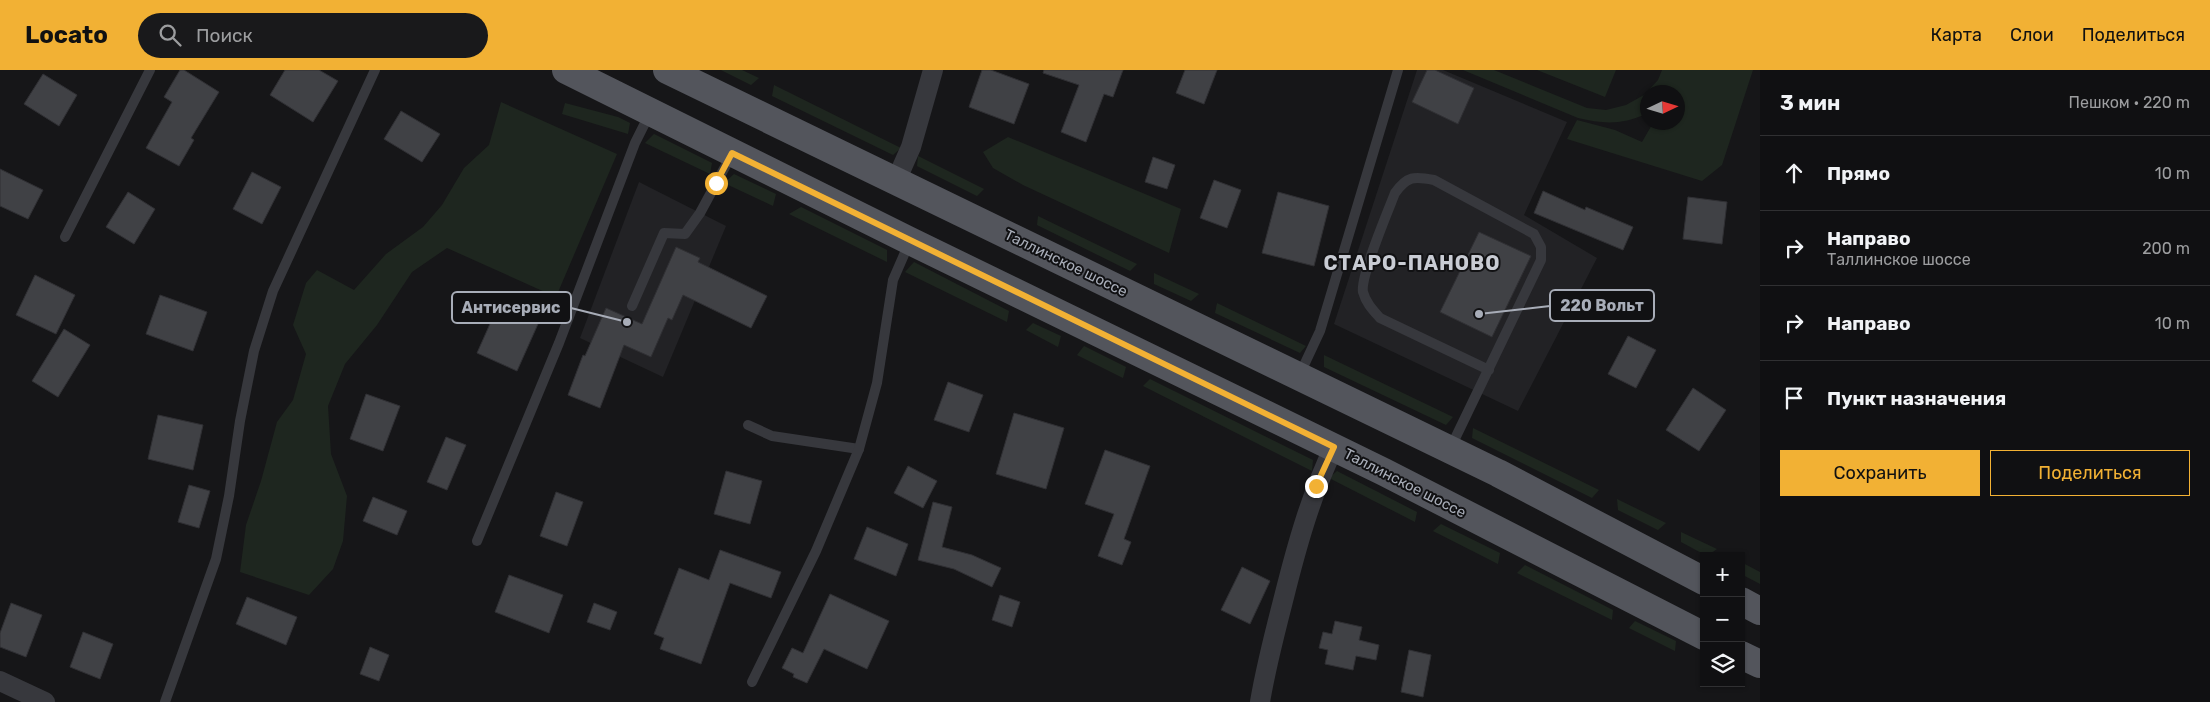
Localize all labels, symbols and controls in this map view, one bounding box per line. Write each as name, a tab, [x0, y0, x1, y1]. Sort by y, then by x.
search box	[138, 13, 488, 58]
text: Locato	[25, 21, 108, 49]
icon: search	[156, 21, 184, 49]
text: Поиск	[196, 24, 253, 47]
text: Карта	[1931, 24, 1982, 46]
text: Слои	[2010, 24, 2054, 46]
text: Поделиться	[2082, 24, 2185, 46]
north arrow	[1640, 85, 1685, 130]
text: 3 мин	[1780, 90, 1840, 115]
text: Пешком · 220 m	[2069, 93, 2190, 112]
icon: ahead	[1780, 159, 1808, 187]
text: Прямо	[1827, 162, 1890, 185]
text: 10 m	[2155, 164, 2190, 183]
route start	[705, 172, 728, 195]
street label: Таллинское шоссе	[1002, 225, 1130, 301]
text: Направо	[1827, 227, 1911, 250]
icon: right	[1780, 234, 1808, 262]
text: 200 m	[2142, 239, 2190, 258]
text: Таллинское шоссе	[1827, 250, 1971, 269]
district label: СТАРО-ПАНОВО	[1324, 251, 1500, 275]
callout: 220 Вольт	[1550, 290, 1654, 321]
callout: Антисервис	[452, 292, 571, 323]
text: 220 Вольт	[1560, 296, 1644, 315]
text: Антисервис	[461, 298, 561, 317]
icon: right	[1780, 309, 1808, 337]
text: Направо	[1827, 312, 1911, 335]
text: 10 m	[2155, 314, 2190, 333]
icon: arrive	[1780, 384, 1808, 412]
text: Пункт назначения	[1827, 387, 2006, 410]
street label: Таллинское шоссе	[1341, 444, 1469, 522]
button: Сохранить	[1780, 450, 1980, 496]
button: Поделиться	[1990, 450, 2190, 496]
route end	[1305, 475, 1328, 498]
map controls	[1700, 552, 1745, 687]
button: +	[1700, 552, 1745, 597]
button: −	[1700, 597, 1745, 642]
button: layers	[1700, 642, 1745, 687]

